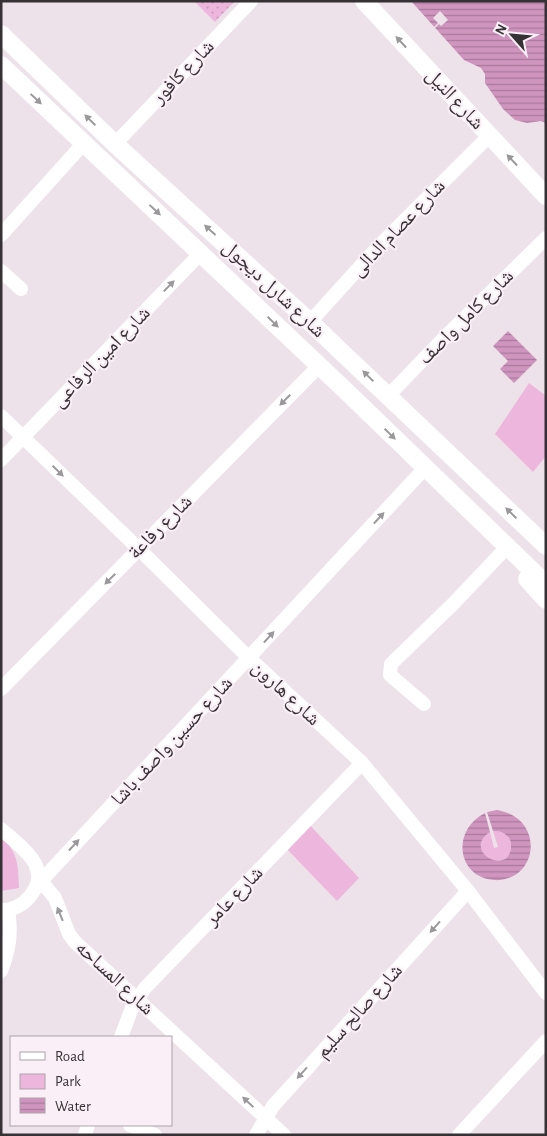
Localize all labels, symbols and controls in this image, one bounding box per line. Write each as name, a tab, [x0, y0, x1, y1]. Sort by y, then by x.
north arrow	[487, 10, 537, 60]
text: N	[493, 22, 510, 37]
street label: شارع كافور	[147, 36, 219, 110]
one-way arrow	[395, 36, 407, 48]
street label: شارع النيل	[421, 65, 488, 135]
one-way arrow	[30, 93, 42, 105]
one-way arrow	[85, 114, 97, 126]
one-way arrow	[506, 155, 518, 167]
street label: شارع عصام الدالى	[347, 176, 451, 282]
one-way arrow	[149, 204, 161, 216]
one-way arrow	[204, 224, 216, 236]
street label: شارع شارل ديجول	[217, 237, 329, 343]
street label: شارع كامل واصف	[415, 266, 519, 370]
one-way arrow	[163, 281, 175, 293]
street label: شارع امين الرفاعى	[48, 303, 155, 413]
one-way arrow	[267, 316, 279, 328]
one-way arrow	[362, 370, 374, 382]
one-way arrow	[279, 394, 291, 406]
one-way arrow	[384, 428, 396, 440]
one-way arrow	[52, 465, 64, 477]
street label: شارع رفاعة	[124, 491, 197, 564]
one-way arrow	[505, 507, 517, 519]
one-way arrow	[373, 512, 385, 524]
one-way arrow	[104, 572, 116, 584]
one-way arrow	[263, 630, 274, 643]
street label: شارع هارون	[247, 657, 324, 731]
street label: شارع حسين واصف باشا	[107, 673, 238, 811]
one-way arrow	[68, 840, 80, 852]
street label: شارع عامر	[201, 863, 268, 932]
one-way arrow	[56, 907, 64, 921]
one-way arrow	[429, 920, 441, 932]
street label: شارع المساحه	[71, 937, 158, 1020]
street label: شارع صالح سليم	[312, 960, 408, 1064]
legend	[10, 1036, 172, 1126]
text: Road	[55, 1049, 85, 1064]
one-way arrow	[296, 1067, 308, 1079]
text: Park	[55, 1074, 81, 1089]
one-way arrow	[243, 1096, 255, 1108]
text: Water	[55, 1099, 91, 1114]

